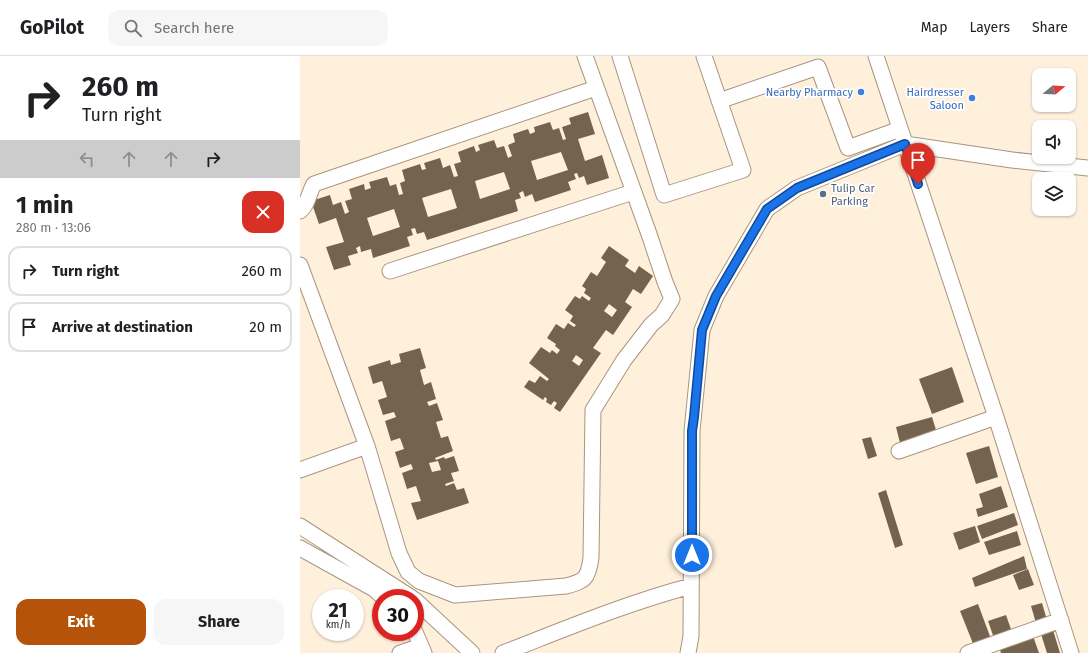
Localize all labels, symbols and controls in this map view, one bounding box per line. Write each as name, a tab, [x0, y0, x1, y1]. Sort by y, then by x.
search box	[108, 10, 388, 46]
text: GoPilot	[20, 16, 84, 39]
icon: search	[122, 17, 144, 39]
text: Search here	[154, 19, 234, 37]
text: Map	[921, 19, 947, 36]
text: Layers	[969, 19, 1010, 36]
text: Share	[1032, 19, 1068, 36]
north arrow	[1032, 68, 1076, 112]
map controls	[1032, 68, 1076, 216]
text: 260 m	[82, 70, 159, 103]
icon: right	[16, 72, 68, 124]
place label: Nearby Pharmacy	[766, 86, 854, 99]
place label: Hairdresser Saloon	[907, 86, 965, 112]
marker: Nearby Pharmacy	[856, 87, 866, 97]
marker: Hairdresser Saloon	[967, 93, 977, 103]
text: Turn right	[82, 104, 162, 126]
button: sound	[1032, 120, 1076, 164]
pin	[901, 143, 935, 184]
icon: left	[76, 148, 98, 170]
icon: ahead	[118, 148, 140, 170]
icon: ahead	[160, 148, 182, 170]
icon: right	[202, 148, 224, 170]
icon: arrive	[907, 149, 929, 171]
button: layers	[1032, 172, 1076, 216]
place label: Tulip Car Parking	[831, 182, 875, 208]
marker: Tulip Car Parking	[818, 189, 828, 199]
text: 1 min	[16, 191, 74, 219]
button: close	[242, 191, 284, 233]
text: 280 m · 13:06	[16, 220, 91, 235]
icon: right	[18, 260, 40, 282]
text: Turn right	[52, 262, 119, 280]
text: 260 m	[241, 262, 282, 280]
icon: arrive	[18, 316, 40, 338]
text: Arrive at destination	[52, 318, 193, 336]
text: 20 m	[249, 318, 282, 336]
position arrow	[671, 534, 713, 576]
speed limit sign: 30	[372, 589, 424, 641]
text: 21	[328, 598, 348, 622]
button: Exit	[16, 599, 146, 645]
button: Share	[154, 599, 284, 645]
text: km/h	[326, 619, 350, 631]

